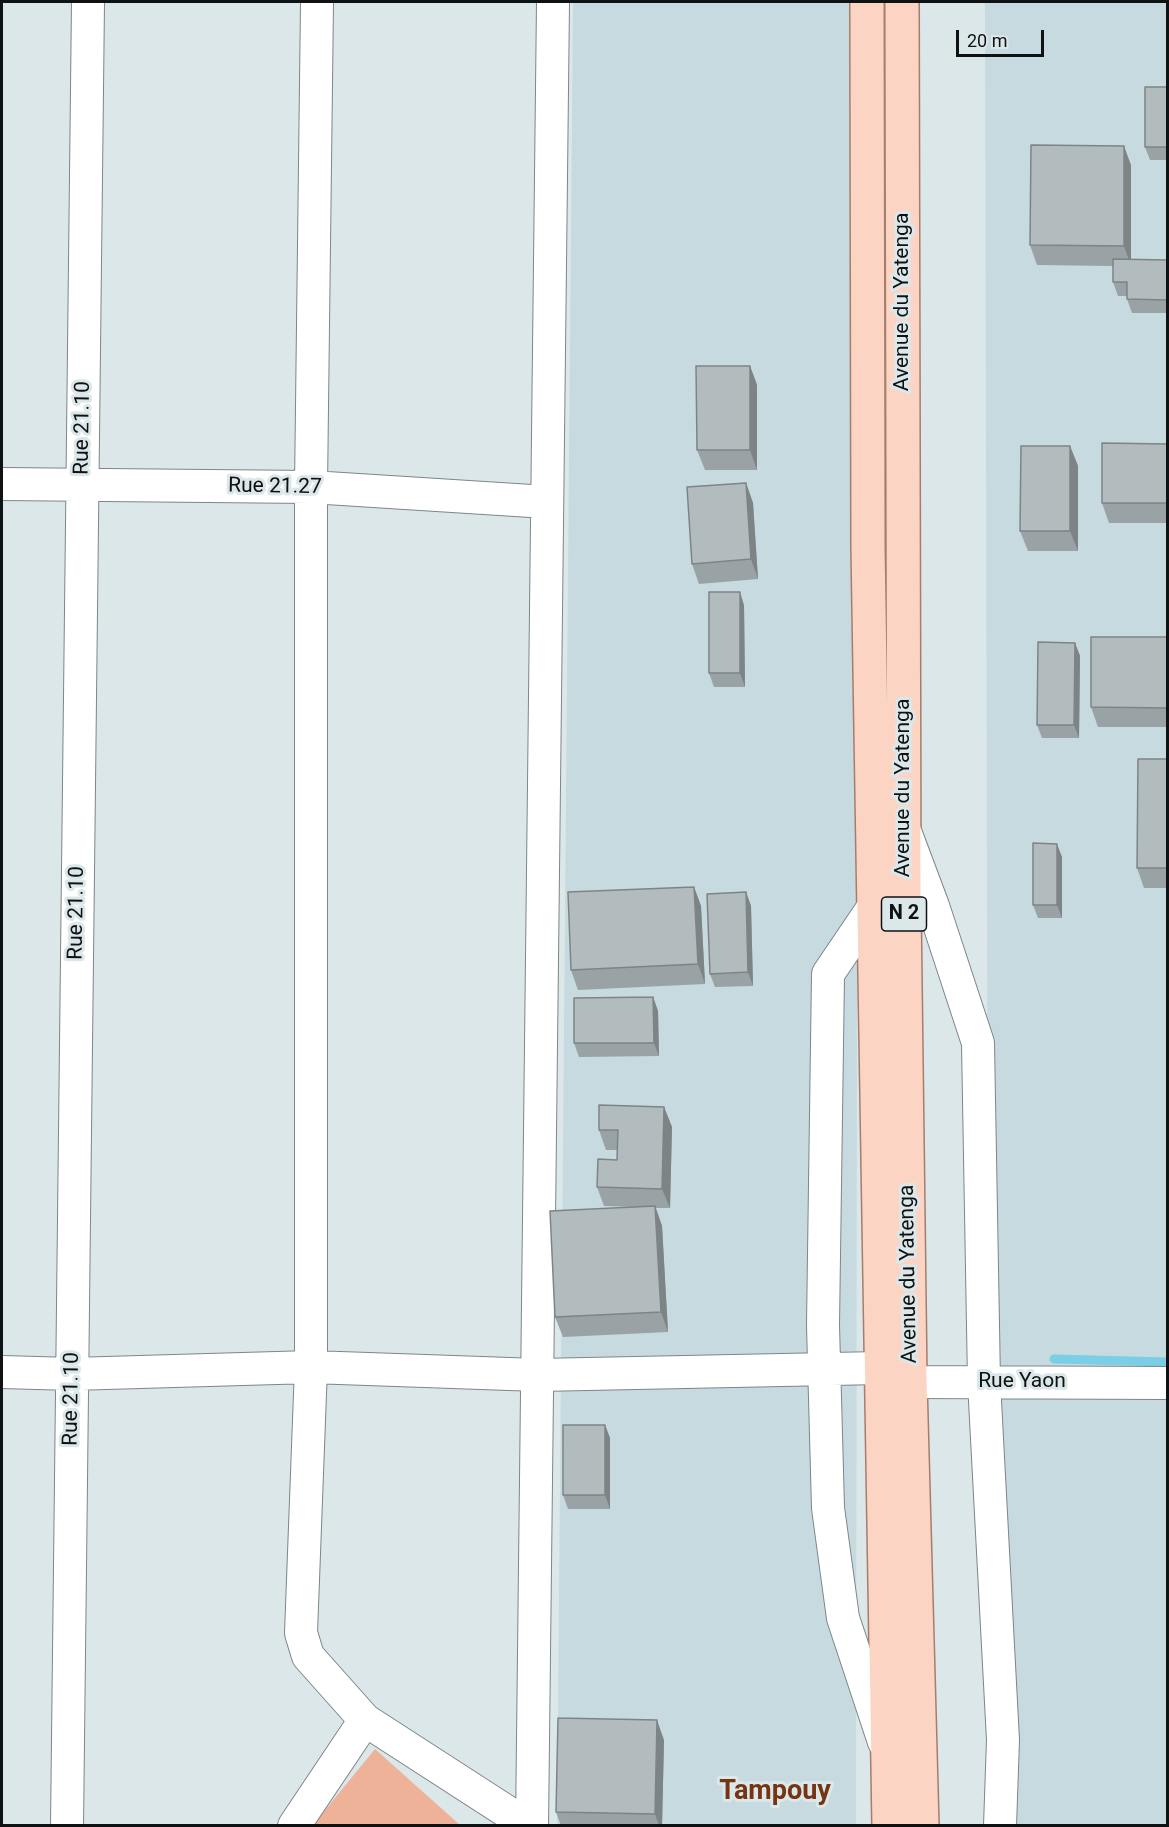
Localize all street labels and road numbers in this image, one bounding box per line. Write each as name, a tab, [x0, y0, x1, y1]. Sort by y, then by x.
street label: Avenue du Yatenga	[890, 213, 916, 391]
street label: Rue 21.10	[70, 381, 96, 475]
street label: Rue 21.27	[228, 474, 322, 500]
street label: Avenue du Yatenga	[891, 699, 917, 877]
street label: Rue 21.10	[64, 866, 90, 960]
road number: N 2	[882, 897, 926, 931]
street label: Avenue du Yatenga	[895, 1184, 923, 1364]
street label: Rue 21.10	[59, 1352, 85, 1446]
street label: Rue Yaon	[978, 1369, 1066, 1395]

